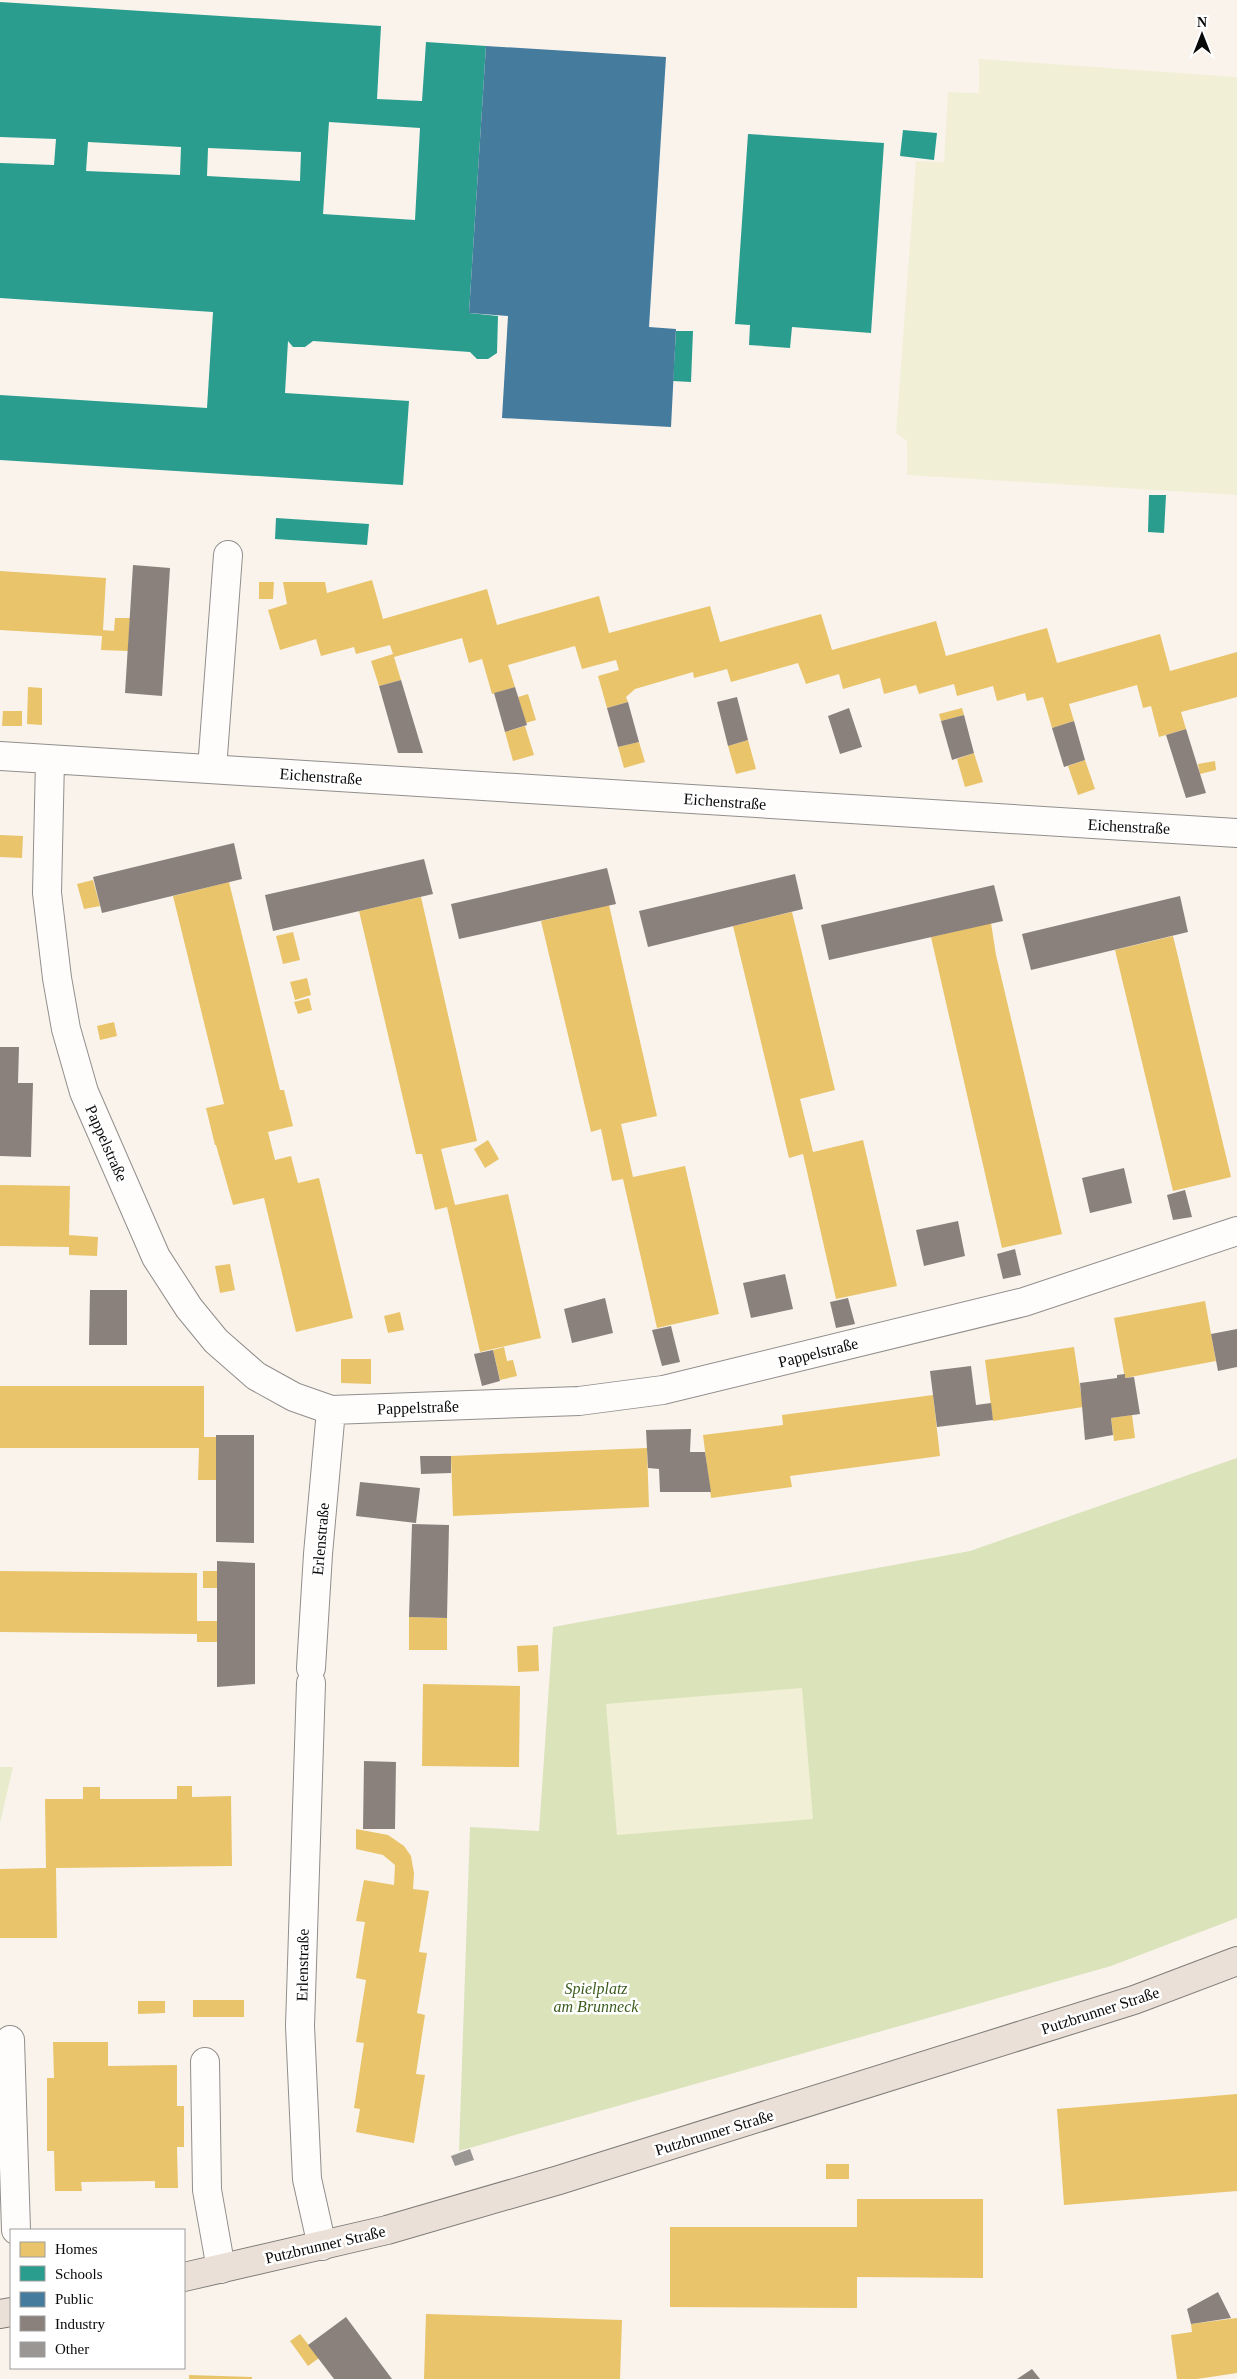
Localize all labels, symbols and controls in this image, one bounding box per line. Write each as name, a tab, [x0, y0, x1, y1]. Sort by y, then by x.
north arrow	[1177, 10, 1227, 60]
text: N	[1197, 15, 1207, 30]
street label: Eichenstraße	[279, 765, 363, 788]
street label: Eichenstraße	[683, 790, 767, 813]
street label: Eichenstraße	[1087, 816, 1171, 837]
street label: Pappelstraße	[81, 1102, 131, 1184]
street label: Pappelstraße	[776, 1334, 860, 1372]
street label: Pappelstraße	[377, 1398, 459, 1418]
street label: Erlenstraße	[309, 1502, 332, 1576]
street label: Erlenstraße	[293, 1928, 312, 2002]
park label: Spielplatz am Brunneck	[554, 1980, 639, 2015]
street label: Putzbrunner Straße	[1039, 1983, 1161, 2038]
street label: Putzbrunner Straße	[653, 2106, 775, 2159]
street label: Putzbrunner Straße	[263, 2222, 387, 2267]
legend	[10, 2229, 185, 2369]
text: Homes	[55, 2241, 98, 2257]
text: Schools	[55, 2266, 103, 2282]
text: Public	[55, 2291, 94, 2307]
text: Industry	[55, 2316, 105, 2332]
text: Other	[55, 2341, 89, 2357]

